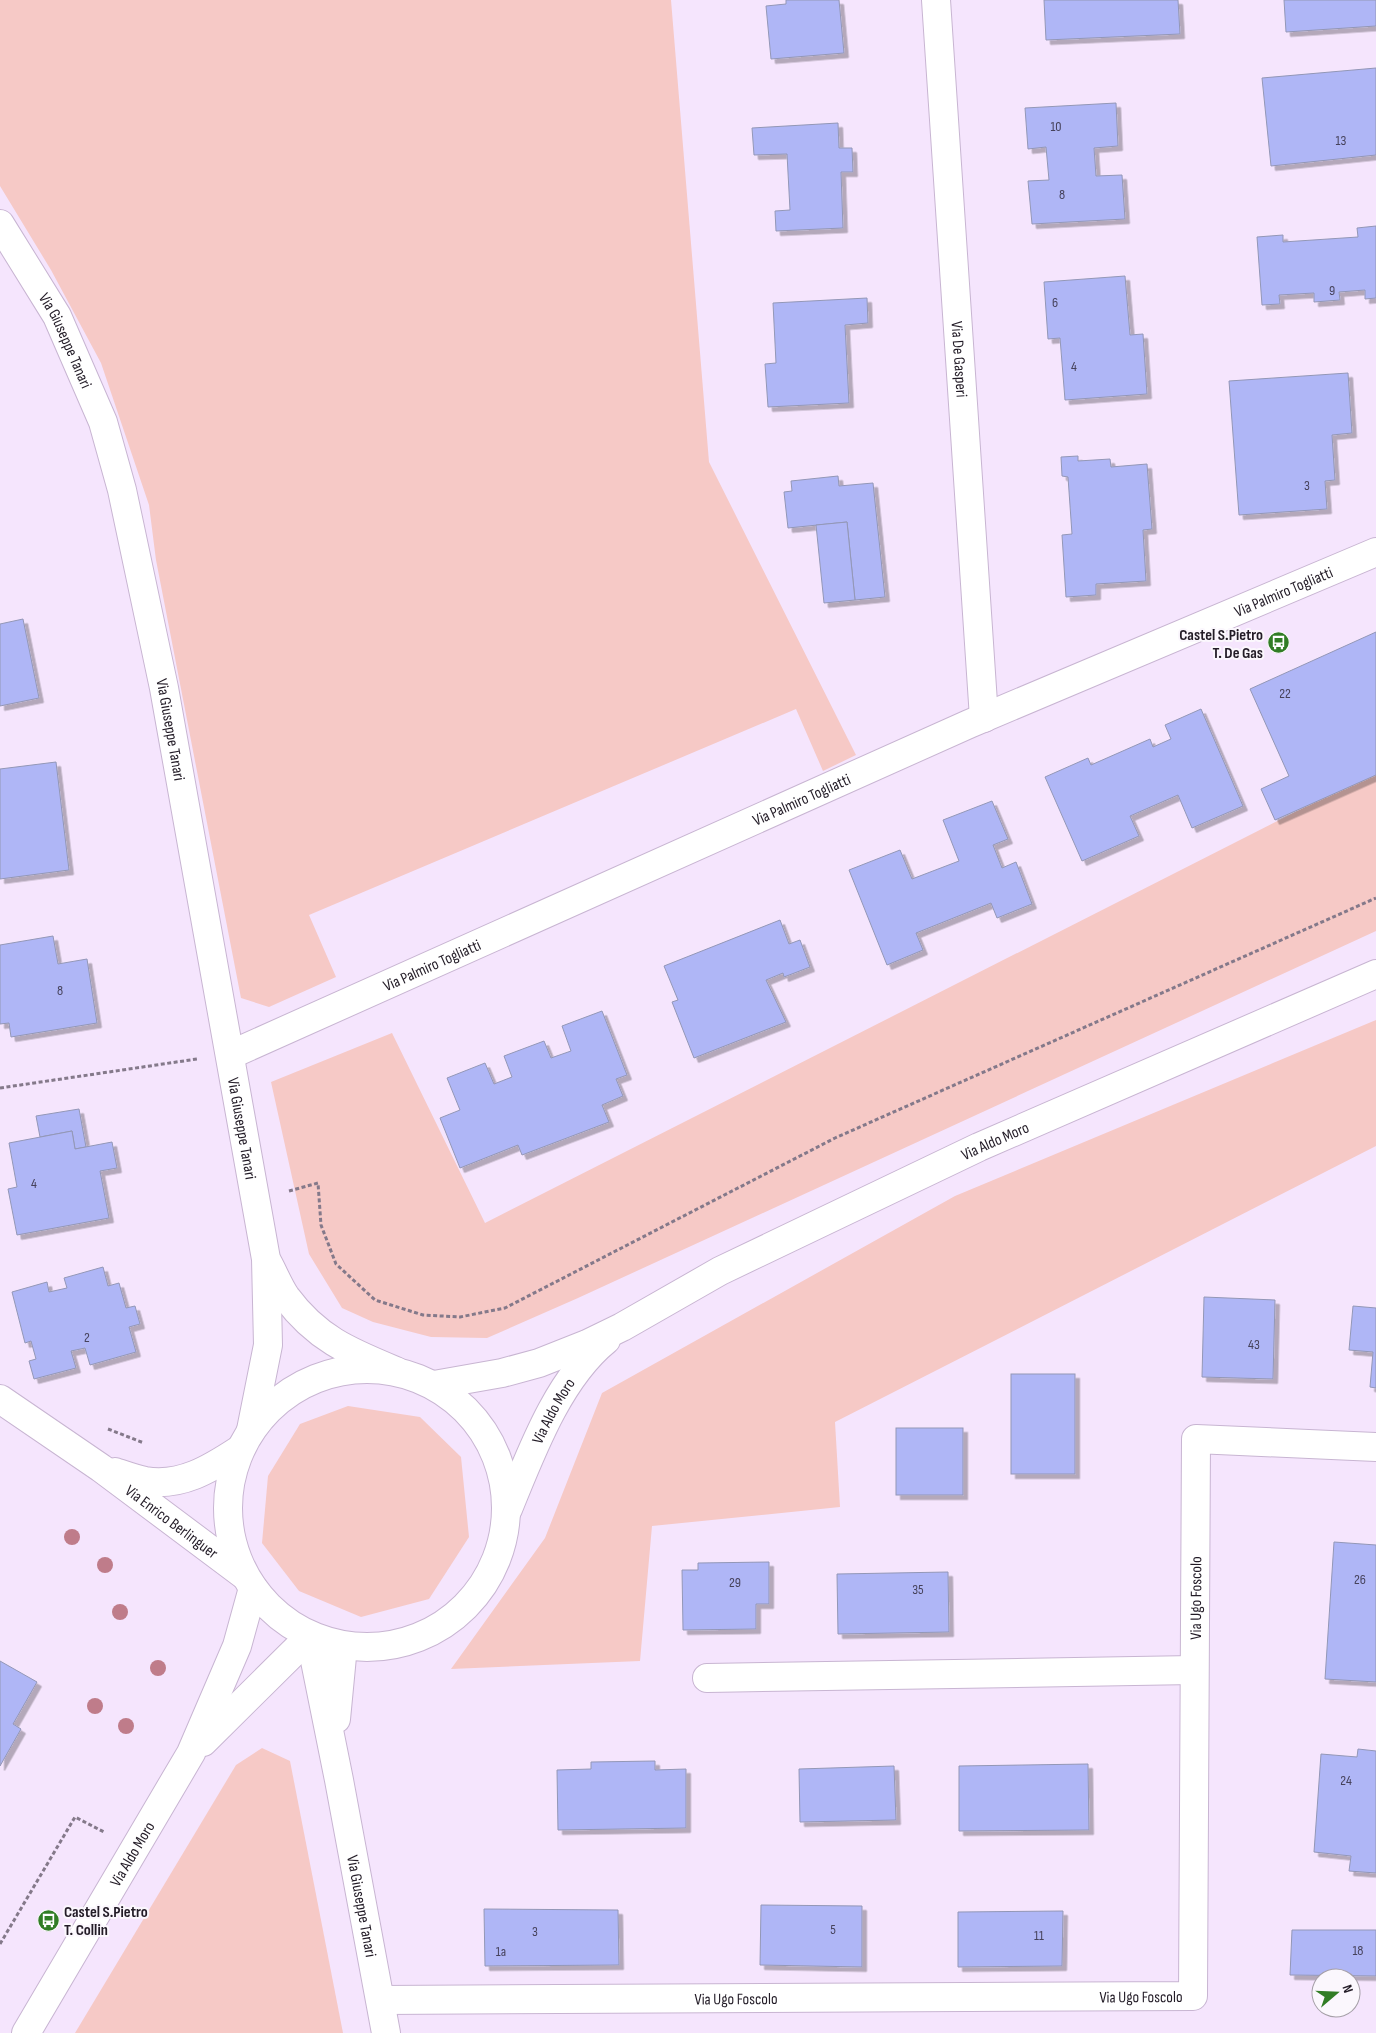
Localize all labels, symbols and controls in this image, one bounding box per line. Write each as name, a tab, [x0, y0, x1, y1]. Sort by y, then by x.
house number: 10	[1050, 118, 1062, 135]
house number: 13	[1336, 132, 1347, 149]
house number: 8	[1059, 186, 1065, 203]
house number: 9	[1329, 282, 1335, 299]
street label: Via Giuseppe Tanari	[34, 290, 95, 391]
house number: 6	[1052, 294, 1058, 311]
street label: Via De Gasperi	[946, 321, 971, 398]
house number: 4	[1071, 358, 1077, 375]
house number: 3	[1304, 477, 1310, 494]
street label: Via Palmiro Togliatti	[1232, 563, 1336, 622]
place label: Castel S.Pietro T. De Gas	[1179, 626, 1263, 663]
bus stop icon: Castel S.Pietro T. De Gas	[1267, 631, 1291, 655]
street label: Via Giuseppe Tanari	[151, 677, 188, 782]
house number: 22	[1279, 685, 1291, 702]
street label: Via Palmiro Togliatti	[750, 770, 854, 831]
street label: Via Palmiro Togliatti	[380, 936, 484, 996]
house number: 8	[57, 982, 63, 999]
street label: Via Giuseppe Tanari	[223, 1076, 260, 1181]
street label: Via Aldo Moro	[958, 1118, 1032, 1165]
house number: 4	[31, 1175, 37, 1192]
house number: 2	[84, 1329, 90, 1346]
house number: 43	[1248, 1336, 1260, 1353]
street label: Via Aldo Moro	[529, 1375, 580, 1447]
street label: Via Enrico Berlinguer	[121, 1482, 222, 1563]
street label: Via Ugo Foscolo	[1187, 1556, 1206, 1640]
house number: 26	[1354, 1571, 1366, 1588]
house number: 29	[729, 1574, 741, 1591]
house number: 35	[912, 1581, 924, 1598]
house number: 24	[1340, 1772, 1352, 1789]
street label: Via Aldo Moro	[106, 1819, 159, 1890]
street label: Via Giuseppe Tanari	[342, 1854, 380, 1959]
place label: Castel S.Pietro T. Collin	[64, 1903, 148, 1940]
bus stop icon: Castel S.Pietro T. Collin	[36, 1908, 60, 1932]
house number: 5	[830, 1921, 836, 1938]
house number: 3	[532, 1923, 538, 1940]
house number: 11	[1034, 1927, 1044, 1944]
house number: 18	[1352, 1942, 1364, 1959]
house number: 1a	[496, 1943, 506, 1960]
north arrow	[1311, 1968, 1361, 2018]
text: N	[1339, 1983, 1357, 1995]
street label: Via Ugo Foscolo	[1099, 1988, 1183, 2007]
street label: Via Ugo Foscolo	[694, 1990, 778, 2009]

